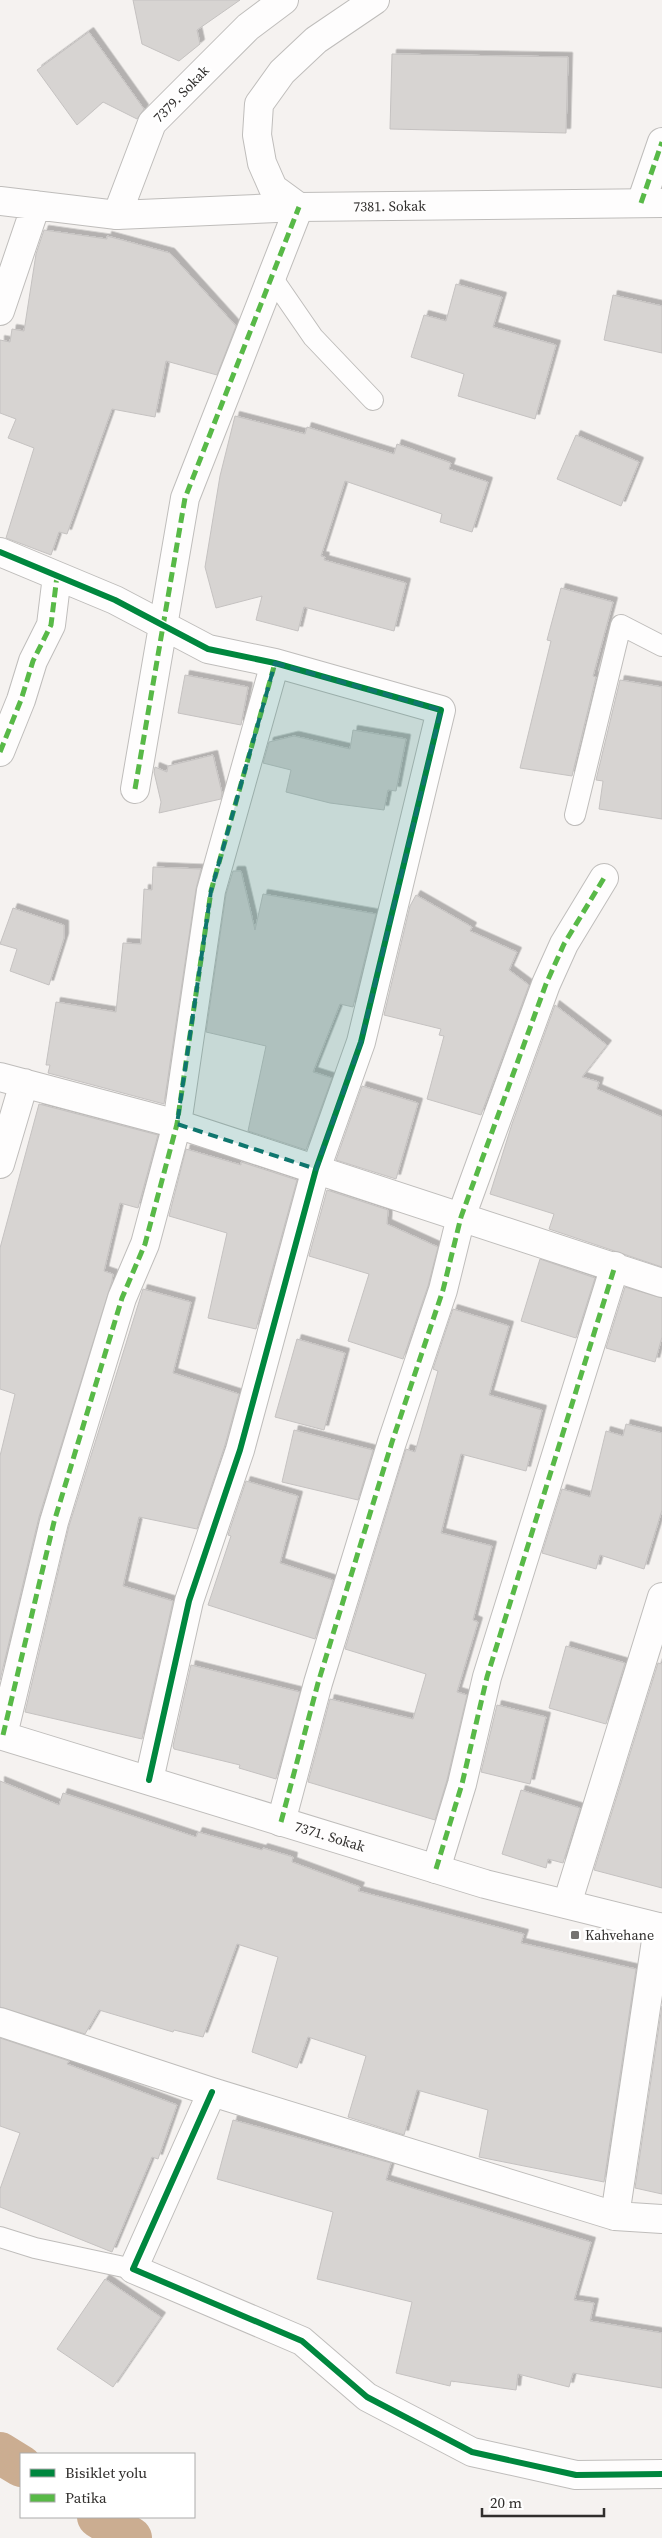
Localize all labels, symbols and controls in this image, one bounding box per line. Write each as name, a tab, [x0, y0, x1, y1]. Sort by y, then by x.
street label: 7379. Sokak	[149, 61, 214, 127]
street label: 7381. Sokak	[353, 196, 426, 216]
street label: 7371. Sokak	[292, 1816, 368, 1857]
place label: Kahvehane	[585, 1925, 654, 1945]
marker: Kahvehane	[569, 1929, 581, 1941]
legend	[20, 2453, 195, 2518]
text: Bisiklet yolu	[65, 2462, 147, 2483]
scale bar	[482, 2486, 604, 2518]
text: Patika	[65, 2487, 107, 2508]
text: 20 m	[490, 2492, 522, 2513]

